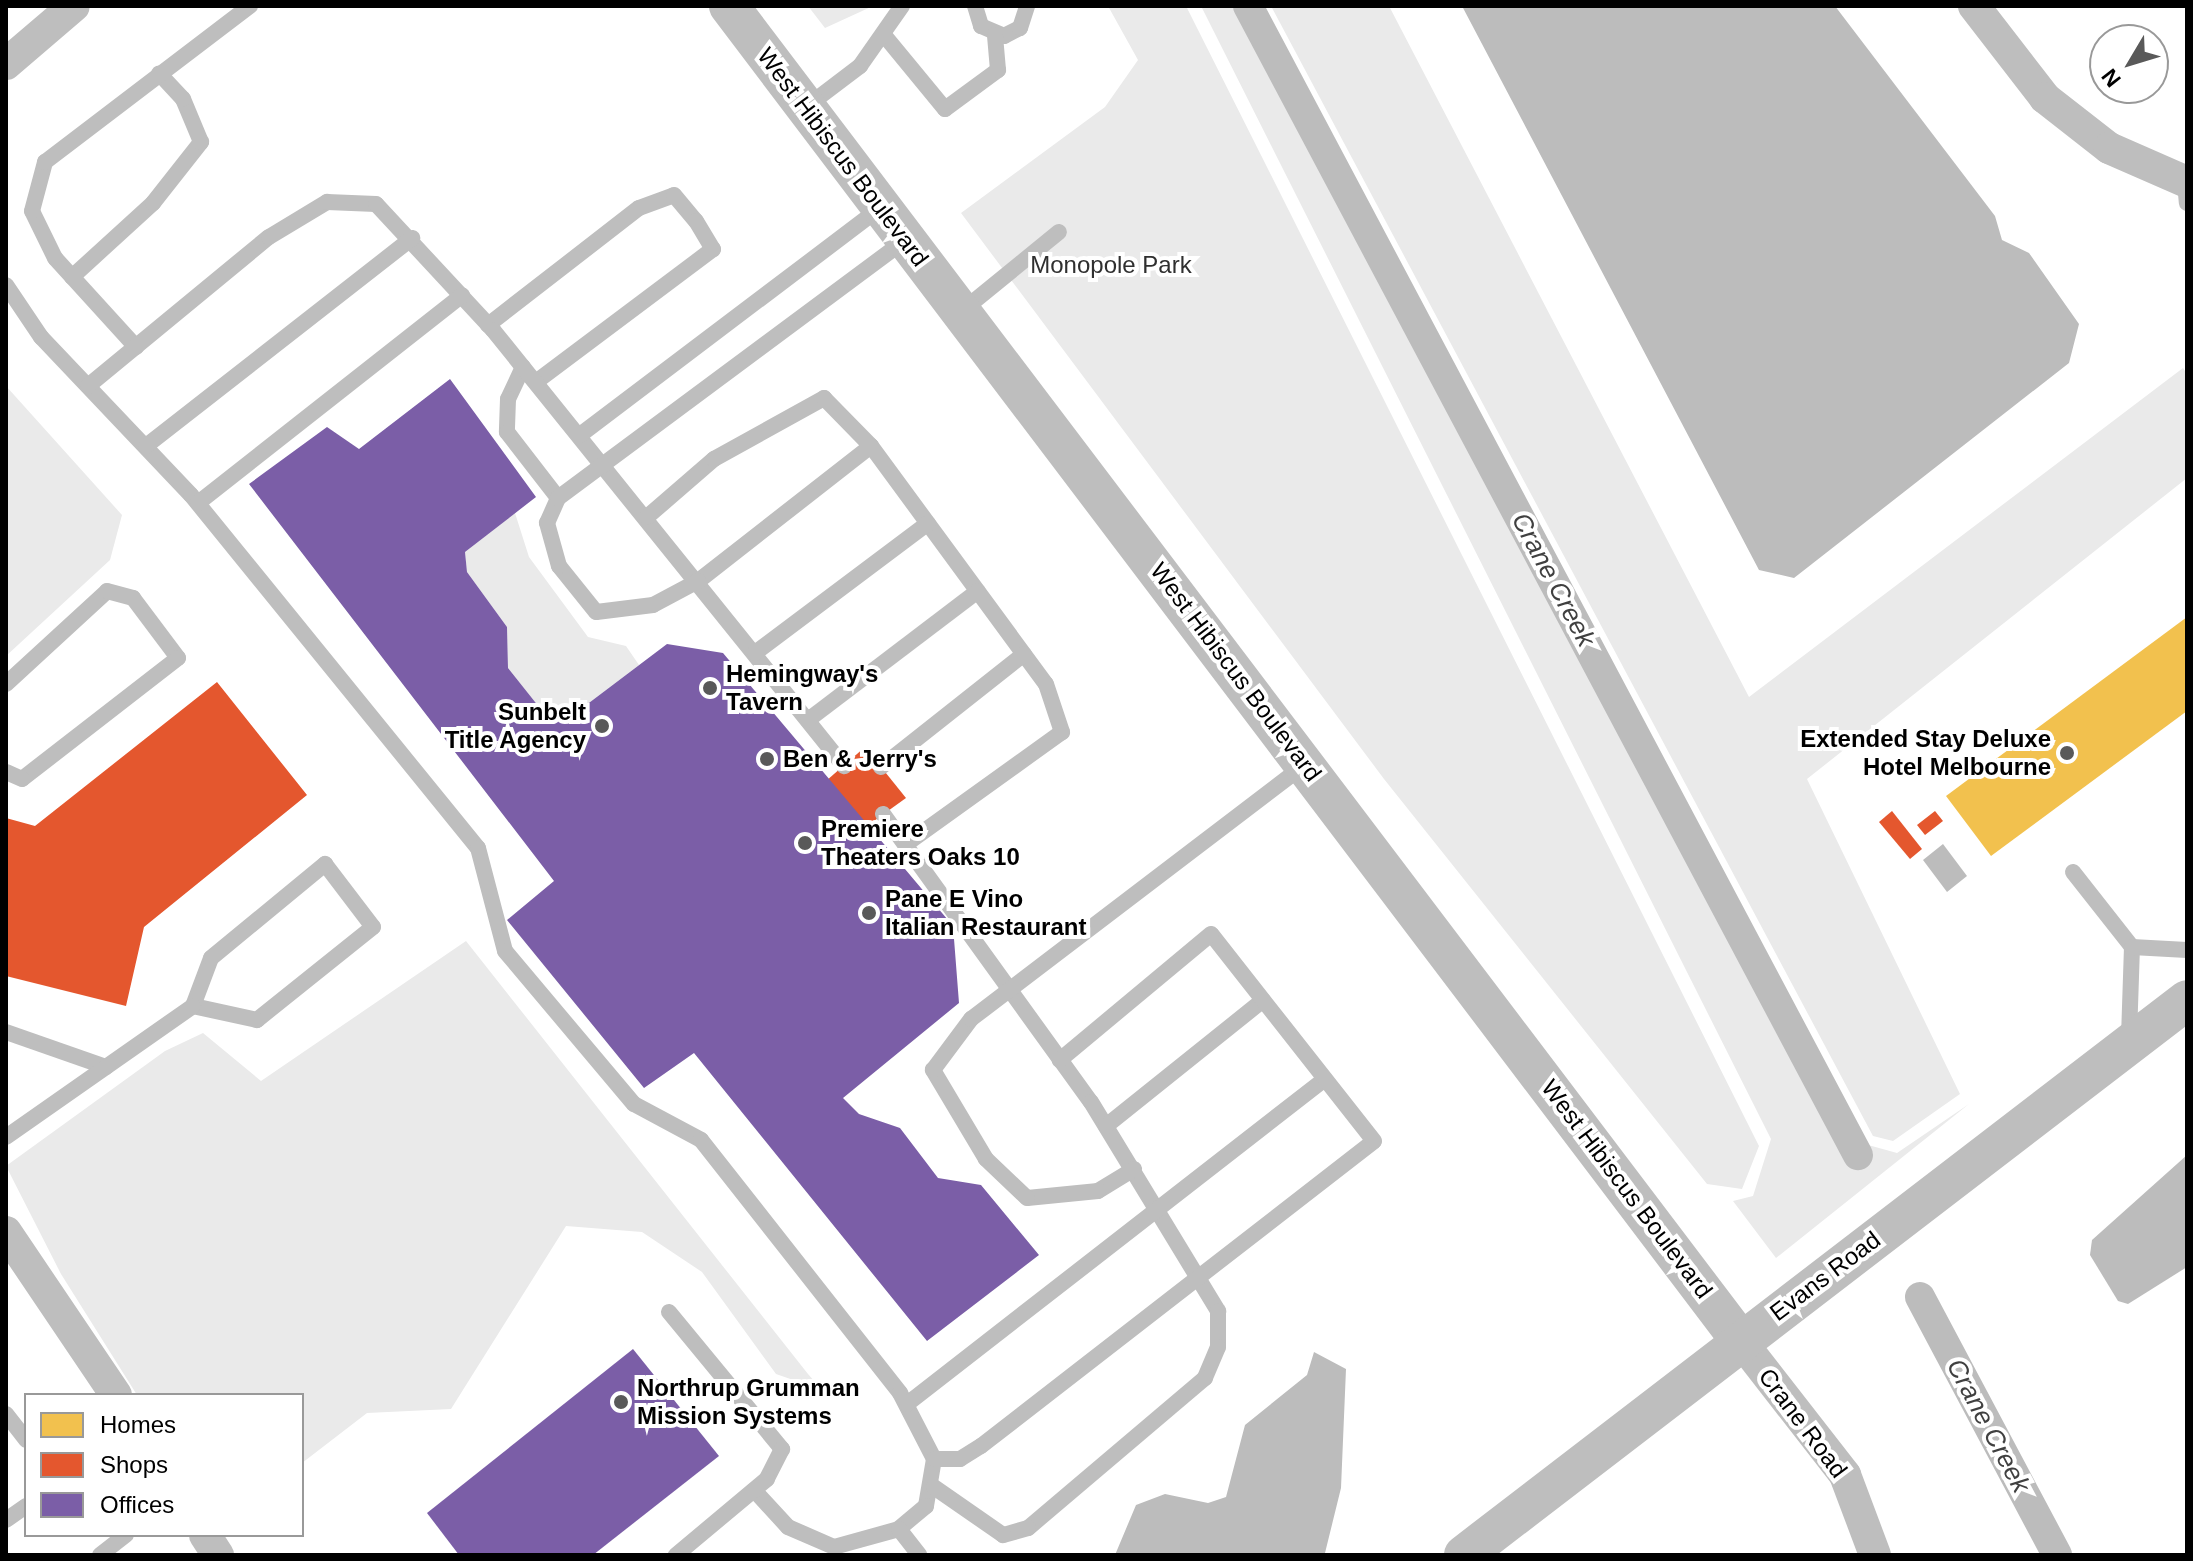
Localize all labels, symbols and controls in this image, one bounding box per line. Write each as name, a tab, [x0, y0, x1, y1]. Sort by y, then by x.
north arrow	[2089, 24, 2169, 104]
street label: West Hibiscus Boulevard	[751, 42, 935, 272]
text: N	[2097, 64, 2126, 92]
park label: Monopole Park	[1030, 251, 1192, 279]
water label: Crane Creek	[1505, 508, 1601, 652]
street label: West Hibiscus Boulevard	[1144, 557, 1328, 787]
place label: Hemingway's Tavern	[726, 660, 878, 716]
marker: Hemingway's Tavern	[701, 679, 719, 697]
place label: Sunbelt Title Agency	[444, 698, 586, 754]
marker: Sunbelt Title Agency	[593, 717, 611, 735]
place label: Extended Stay Deluxe Hotel Melbourne	[1800, 725, 2051, 781]
marker: Extended Stay Deluxe Hotel Melbourne	[2058, 744, 2076, 762]
place label: Ben & Jerry's	[783, 745, 937, 773]
marker: Ben & Jerry's	[758, 750, 776, 768]
place label: Premiere Theaters Oaks 10	[821, 815, 1020, 871]
marker: Premiere Theaters Oaks 10	[796, 834, 814, 852]
place label: Pane E Vino Italian Restaurant	[885, 885, 1086, 941]
marker: Pane E Vino Italian Restaurant	[860, 904, 878, 922]
street label: West Hibiscus Boulevard	[1535, 1074, 1719, 1304]
street label: Evans Road	[1764, 1225, 1886, 1327]
water label: Crane Creek	[1940, 1354, 2036, 1498]
street label: Crane Road	[1753, 1363, 1853, 1483]
place label: Northrup Grumman Mission Systems	[637, 1374, 860, 1430]
legend	[24, 1393, 304, 1537]
marker: Northrup Grumman Mission Systems	[612, 1393, 630, 1411]
text: Homes	[100, 1411, 176, 1438]
text: Shops	[100, 1451, 168, 1478]
text: Offices	[100, 1491, 174, 1518]

